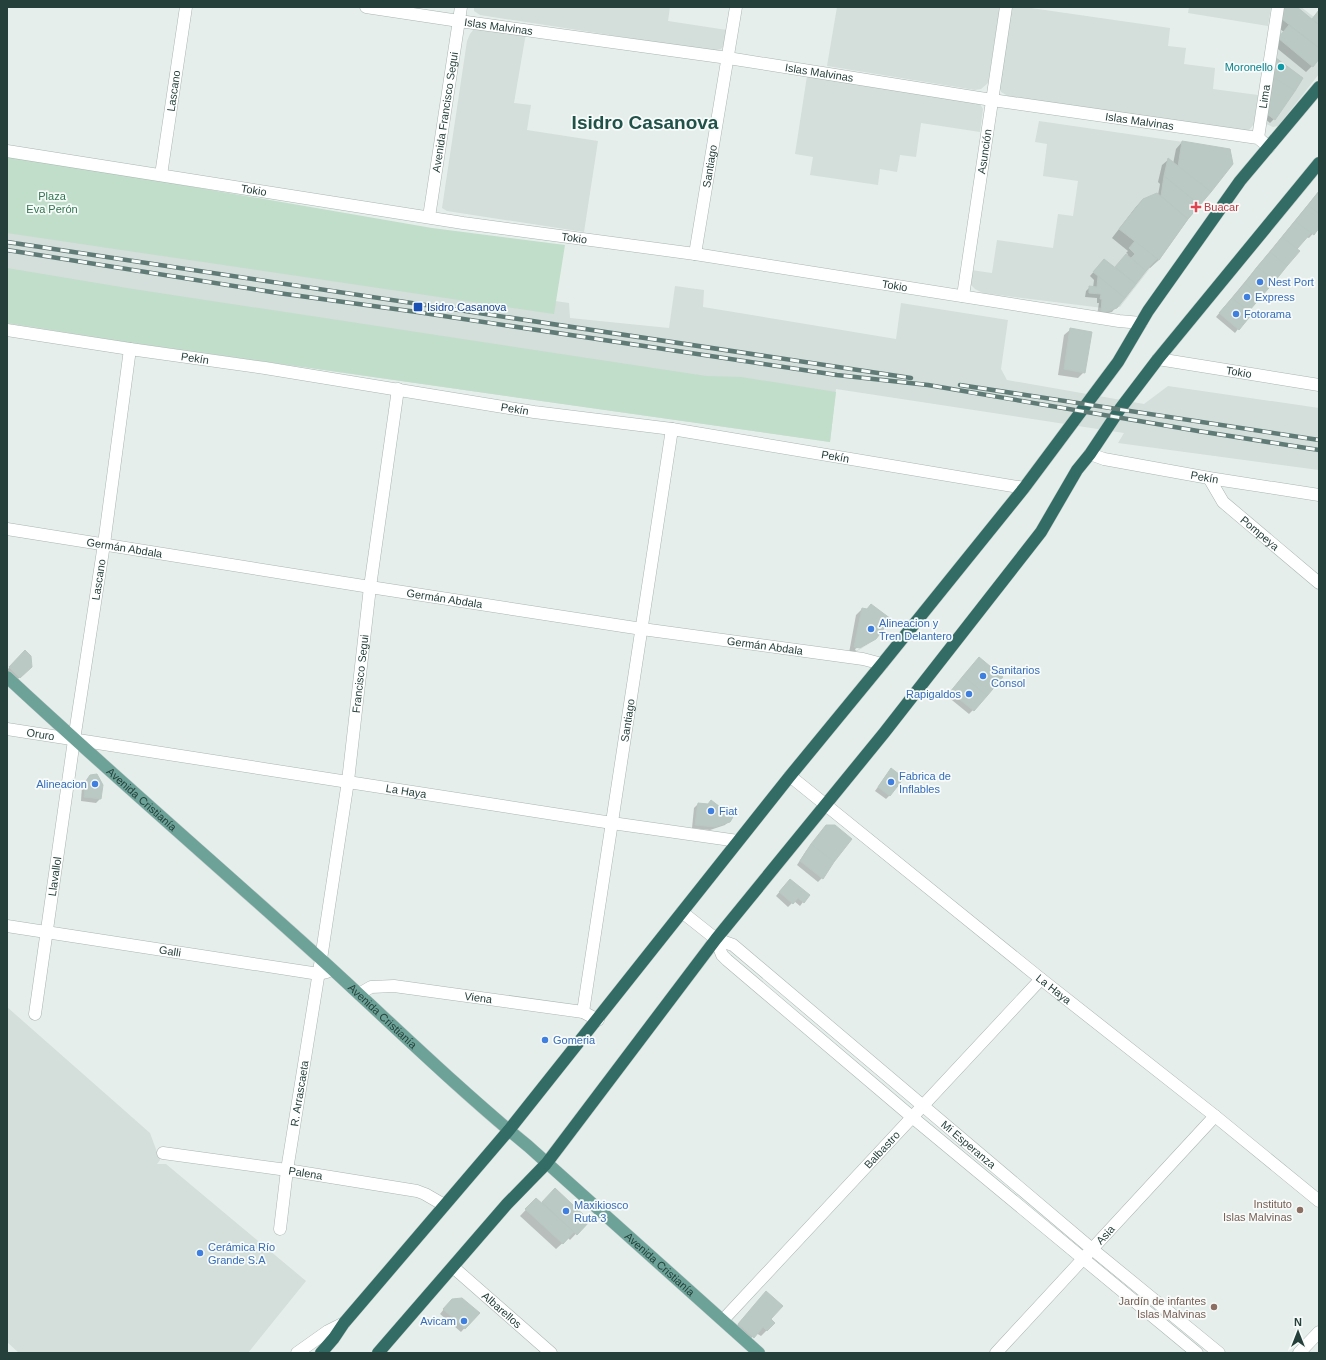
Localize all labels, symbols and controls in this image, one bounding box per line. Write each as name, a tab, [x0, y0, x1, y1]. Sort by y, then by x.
street label: Islas Malvinas	[464, 16, 534, 37]
street label: Avenida Francisco Segui	[430, 51, 460, 173]
street label: Islas Malvinas	[784, 61, 855, 84]
place label: Moronello	[1225, 61, 1273, 73]
marker: Moronello	[1276, 62, 1286, 72]
street label: Lascano	[165, 69, 183, 112]
street label: Lima	[1257, 83, 1272, 109]
street label: Islas Malvinas	[1105, 110, 1175, 132]
district label: Isidro Casanova	[572, 112, 719, 133]
street label: Asunción	[975, 128, 994, 175]
street label: Santiago	[700, 144, 719, 189]
street label: Tokio	[240, 182, 268, 198]
park label: Plaza Eva Perón	[26, 190, 78, 215]
place label: Buacar	[1204, 201, 1239, 213]
marker: Buacar	[1191, 202, 1201, 212]
street label: Tokio	[561, 230, 588, 246]
place label: Nest Port	[1268, 276, 1314, 288]
marker: Nest Port	[1255, 277, 1265, 287]
street label: Tokio	[881, 278, 908, 294]
place label: Express	[1255, 291, 1295, 303]
marker: Express	[1242, 292, 1252, 302]
marker: Isidro Casanova	[412, 301, 424, 313]
place label: Isidro Casanova	[427, 301, 507, 313]
place label: Fotorama	[1244, 308, 1292, 320]
marker: Fotorama	[1231, 309, 1241, 319]
street label: Pekín	[180, 350, 210, 366]
street label: Tokio	[1225, 364, 1253, 380]
street label: Pekín	[500, 401, 530, 417]
street label: Pekín	[820, 448, 850, 465]
street label: Pekín	[1190, 469, 1219, 485]
street label: Pompeya	[1238, 514, 1282, 553]
street label: Germán Abdala	[86, 536, 164, 560]
street label: Lascano	[89, 558, 108, 601]
street label: Germán Abdala	[406, 587, 484, 610]
place label: Alineacion y Tren Delantero	[879, 617, 952, 642]
marker: Alineacion y Tren Delantero	[866, 624, 876, 634]
street label: Francisco Segui	[350, 634, 371, 714]
street label: Germán Abdala	[726, 635, 805, 657]
place label: Sanitarios Consol	[991, 664, 1040, 689]
marker: Sanitarios Consol	[978, 671, 988, 681]
place label: Rapigaldos	[906, 688, 961, 700]
marker: Rapigaldos	[964, 689, 974, 699]
street label: Santiago	[618, 698, 637, 743]
street label: Oruro	[26, 726, 55, 742]
street label: Avenida Cristianía	[104, 765, 180, 834]
place label: Fabrica de Inflables	[899, 770, 951, 795]
marker: Fabrica de Inflables	[886, 777, 896, 787]
place label: Alineacion	[36, 778, 87, 790]
marker: Alineacion	[90, 779, 100, 789]
street label: La Haya	[385, 782, 428, 800]
place label: Fiat	[719, 805, 737, 817]
marker: Fiat	[706, 806, 716, 816]
street label: Llavallol	[46, 856, 63, 897]
street label: Galli	[158, 943, 182, 959]
street label: La Haya	[1034, 972, 1074, 1007]
street label: Avenida Cristianía	[346, 981, 420, 1051]
street label: Viena	[464, 990, 494, 1006]
place label: Gomeria	[553, 1034, 596, 1046]
marker: Gomeria	[540, 1035, 550, 1045]
street label: R. Arrascaeta	[288, 1059, 311, 1127]
street label: Mi Esperanza	[939, 1118, 999, 1171]
street label: Balbastro	[862, 1128, 902, 1171]
street label: Palena	[288, 1164, 324, 1182]
place label: Instituto Islas Malvinas	[1223, 1198, 1292, 1223]
place label: Maxikiosco Ruta 3	[574, 1199, 628, 1224]
marker: Instituto Islas Malvinas	[1295, 1205, 1305, 1215]
marker: Maxikiosco Ruta 3	[561, 1206, 571, 1216]
street label: Asia	[1094, 1222, 1118, 1247]
street label: Avenida Cristianía	[623, 1230, 698, 1299]
place label: Cerámica Río Grande S.A	[208, 1241, 275, 1266]
marker: Cerámica Río Grande S.A	[195, 1248, 205, 1258]
street label: Albarellos	[480, 1289, 524, 1331]
place label: Jardín de infantes Islas Malvinas	[1119, 1295, 1206, 1320]
marker: Jardín de infantes Islas Malvinas	[1209, 1302, 1219, 1312]
north arrow	[1278, 1312, 1318, 1352]
place label: Avicam	[420, 1315, 456, 1327]
marker: Avicam	[459, 1316, 469, 1326]
text: N	[1294, 1316, 1302, 1328]

